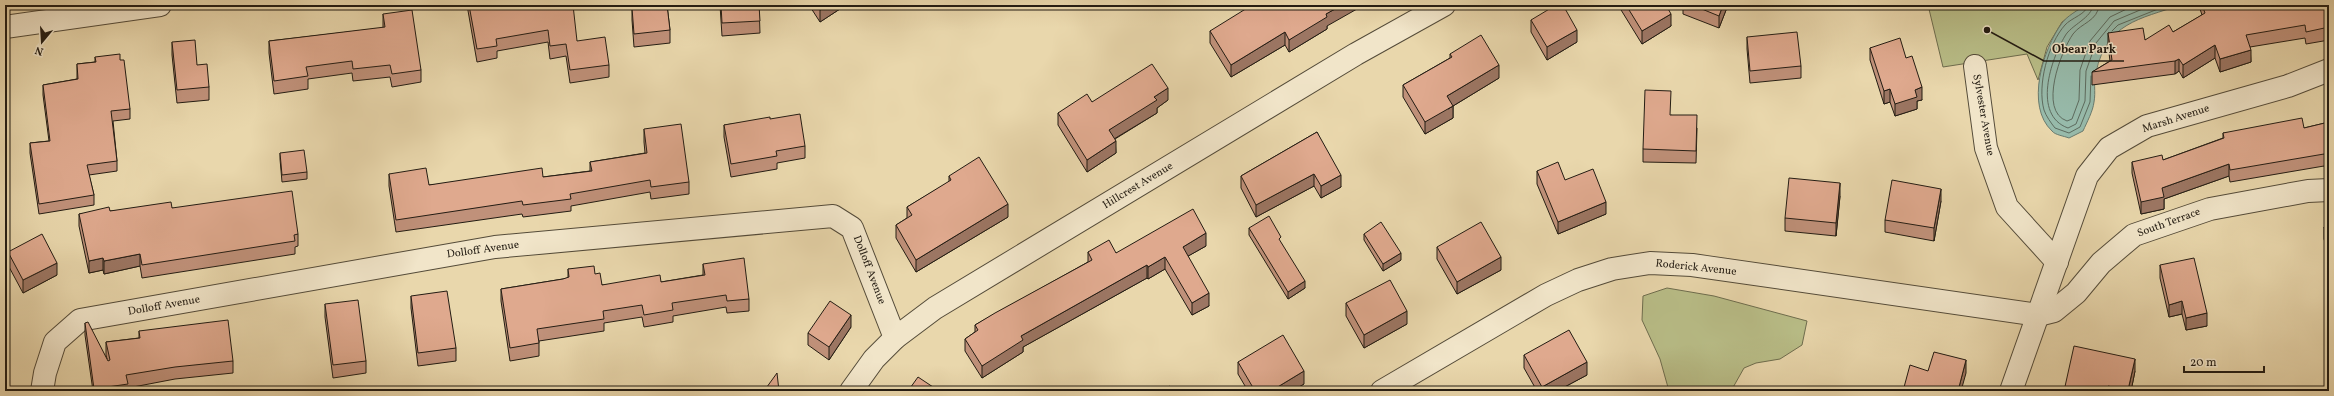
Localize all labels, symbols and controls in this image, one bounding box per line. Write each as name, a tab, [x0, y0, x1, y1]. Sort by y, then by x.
north arrow	[22, 22, 62, 62]
callout: Obear Park	[2044, 37, 2124, 61]
text: N	[33, 42, 45, 58]
text: Obear Park	[2052, 42, 2117, 58]
street label: Sylvester Avenue	[1968, 73, 1998, 157]
street label: Marsh Avenue	[2140, 101, 2212, 137]
street label: Hillcrest Avenue	[1100, 159, 1176, 213]
street label: South Terrace	[2135, 205, 2203, 241]
street label: Dolloff Avenue	[849, 233, 889, 307]
street label: Dolloff Avenue	[446, 238, 520, 262]
street label: Roderick Avenue	[1655, 256, 1737, 280]
street label: Dolloff Avenue	[127, 292, 201, 320]
scale bar	[2184, 348, 2264, 374]
text: 20 m	[2190, 355, 2217, 371]

